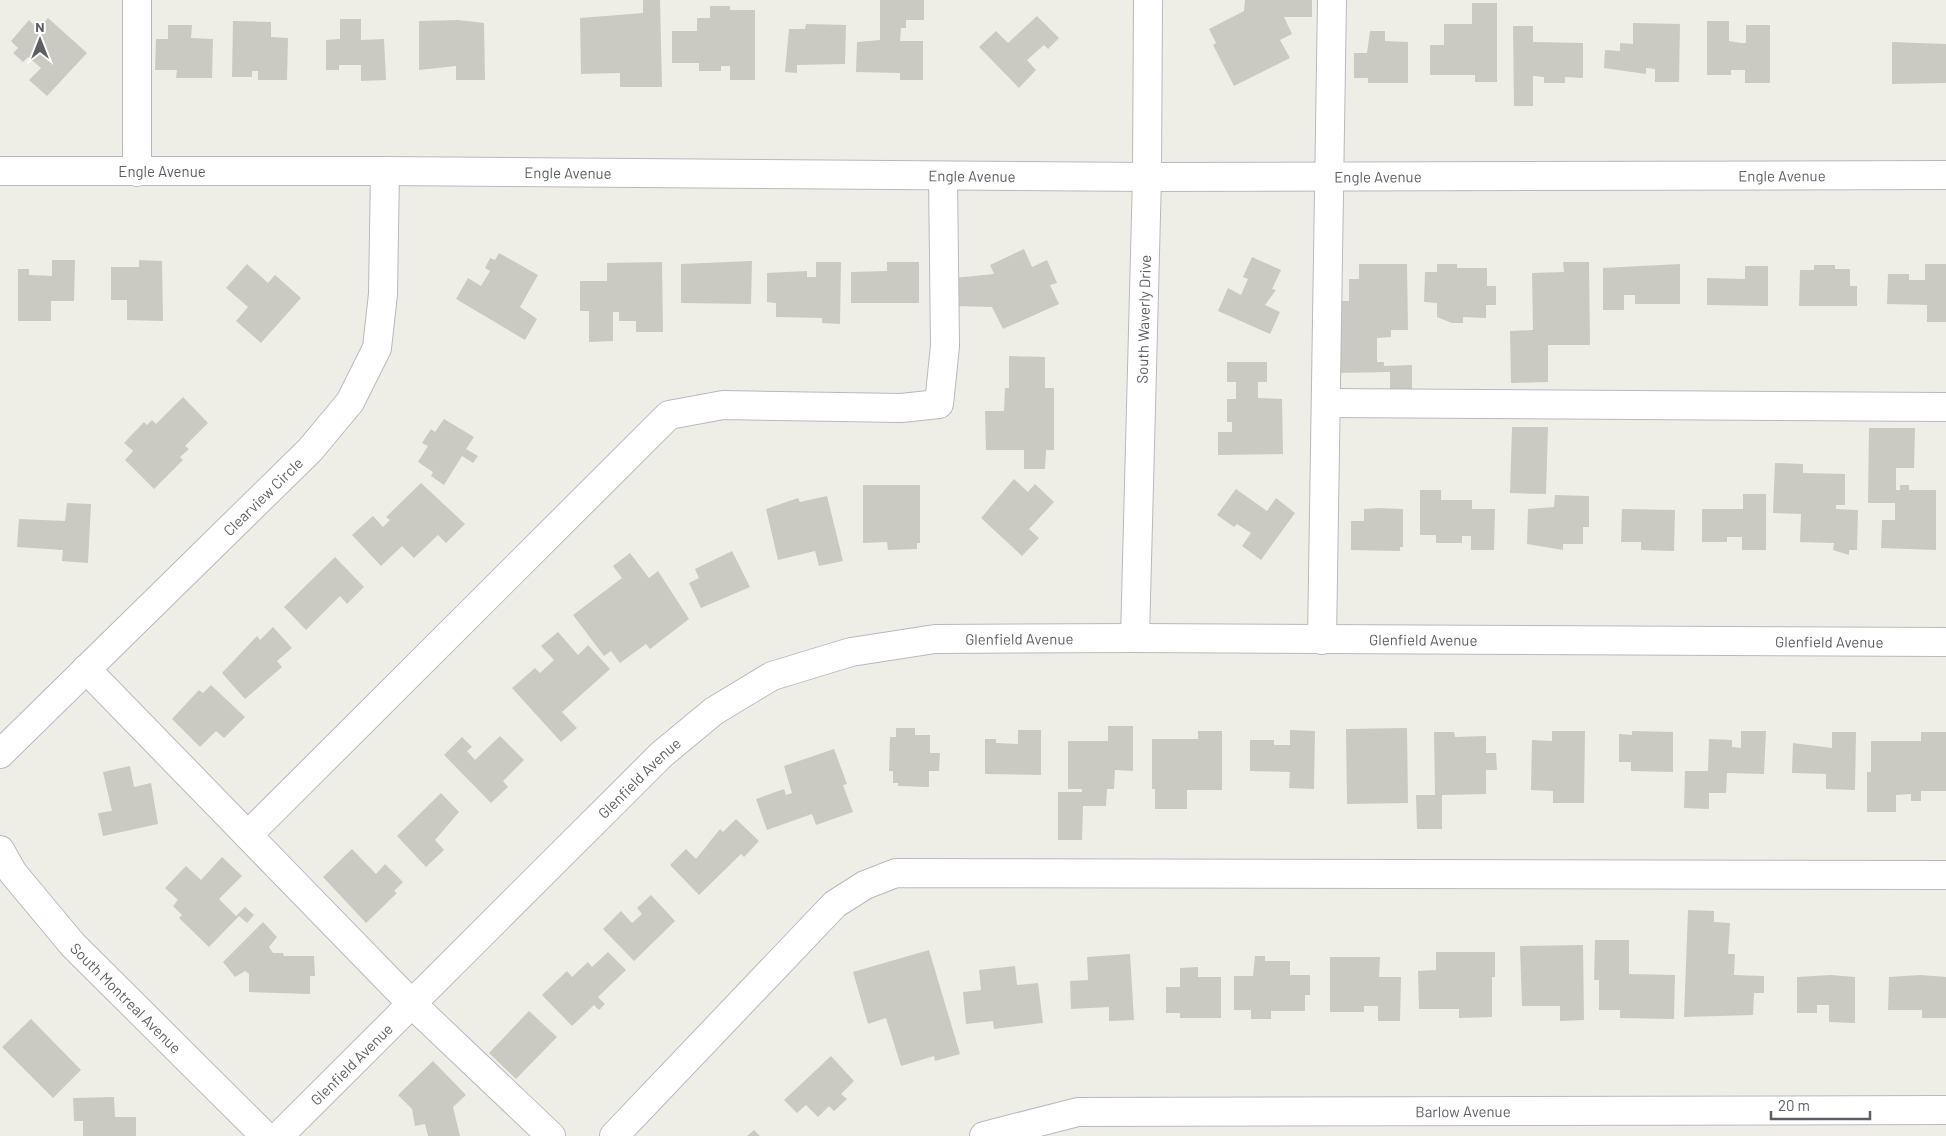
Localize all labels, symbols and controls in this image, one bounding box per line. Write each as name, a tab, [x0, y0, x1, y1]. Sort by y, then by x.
north arrow	[15, 15, 65, 65]
text: N	[35, 18, 45, 35]
street label: Engle Avenue	[118, 162, 206, 180]
street label: Engle Avenue	[524, 163, 612, 182]
street label: Engle Avenue	[928, 166, 1016, 185]
street label: Engle Avenue	[1738, 166, 1826, 185]
street label: Engle Avenue	[1334, 167, 1422, 186]
street label: South Waverly Drive	[1133, 254, 1154, 384]
street label: Clearview Circle	[219, 453, 306, 539]
street label: Glenfield Avenue	[965, 629, 1073, 648]
street label: Glenfield Avenue	[1369, 630, 1477, 649]
street label: Glenfield Avenue	[1775, 632, 1883, 651]
street label: Glenfield Avenue	[594, 734, 684, 822]
street label: South Montreal Avenue	[67, 939, 185, 1057]
street label: Glenfield Avenue	[307, 1019, 396, 1109]
scale bar	[1771, 1088, 1870, 1120]
text: 20 m	[1778, 1096, 1810, 1114]
street label: Barlow Avenue	[1415, 1102, 1511, 1120]

